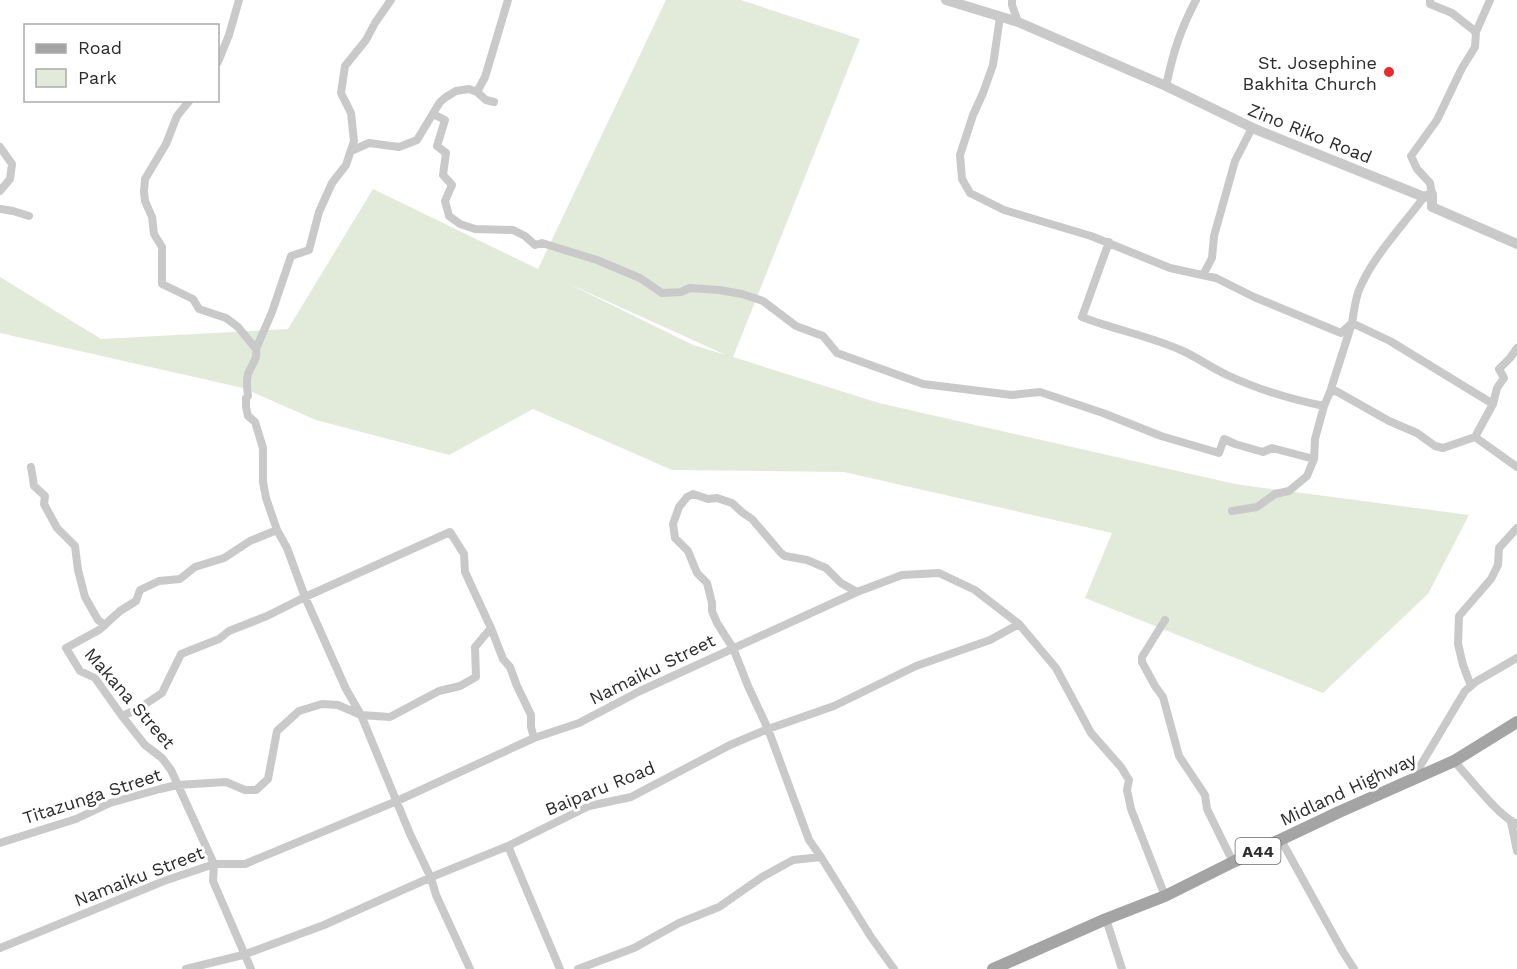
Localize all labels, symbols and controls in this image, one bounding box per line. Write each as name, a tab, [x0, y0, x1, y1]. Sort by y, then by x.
legend	[24, 24, 219, 102]
text: Road	[78, 37, 122, 58]
place label: St. Josephine Bakhita Church	[1243, 52, 1377, 94]
marker: St. Josephine Bakhita Church	[1382, 65, 1396, 79]
text: Park	[78, 67, 117, 88]
street label: Zino Riko Road	[1245, 99, 1375, 167]
street label: Namaiku Street	[586, 629, 719, 708]
street label: Makana Street	[80, 643, 180, 753]
street label: Midland Highway	[1276, 748, 1420, 830]
street label: Baiparu Road	[542, 756, 658, 820]
street label: Titazunga Street	[20, 764, 164, 828]
road number: A44	[1236, 838, 1280, 864]
street label: Namaiku Street	[71, 841, 207, 910]

